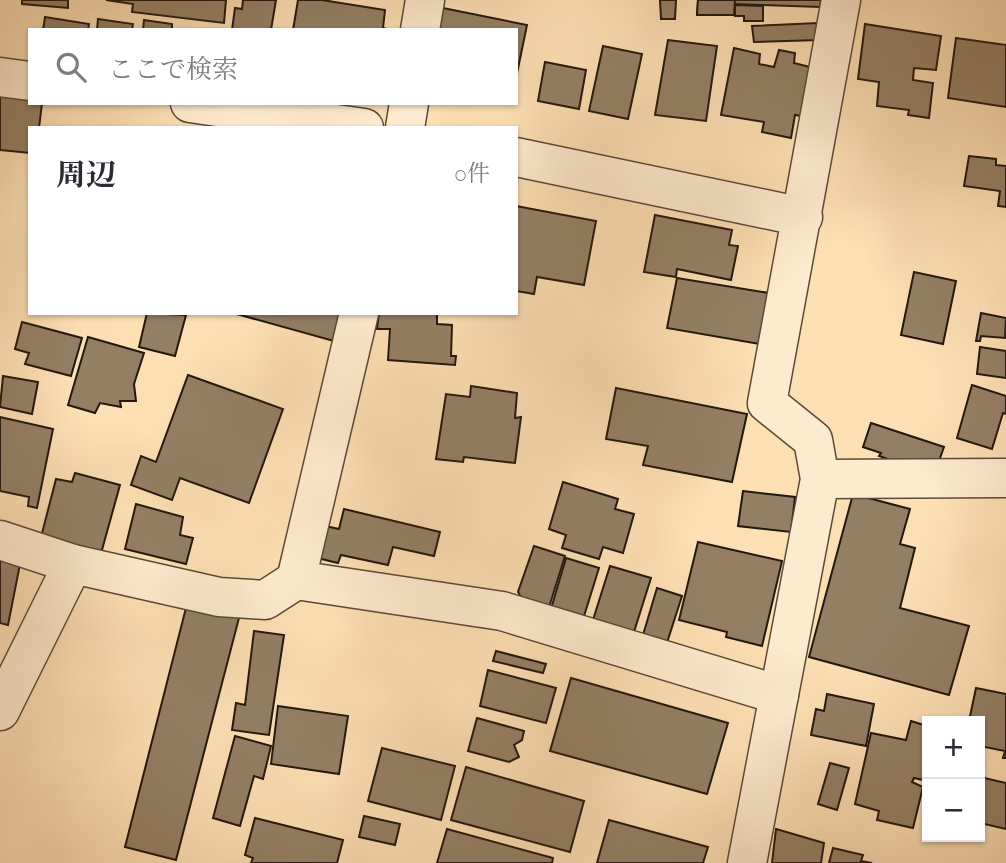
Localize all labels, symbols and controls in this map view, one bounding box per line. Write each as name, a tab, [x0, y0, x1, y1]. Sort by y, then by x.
search box	[28, 28, 518, 105]
icon: search	[52, 48, 90, 86]
text: ここで検索	[108, 54, 238, 85]
text: 周辺	[56, 158, 116, 193]
text: 0件	[454, 160, 490, 187]
map controls	[922, 716, 985, 842]
button: +	[922, 716, 985, 779]
button: −	[922, 779, 985, 842]

